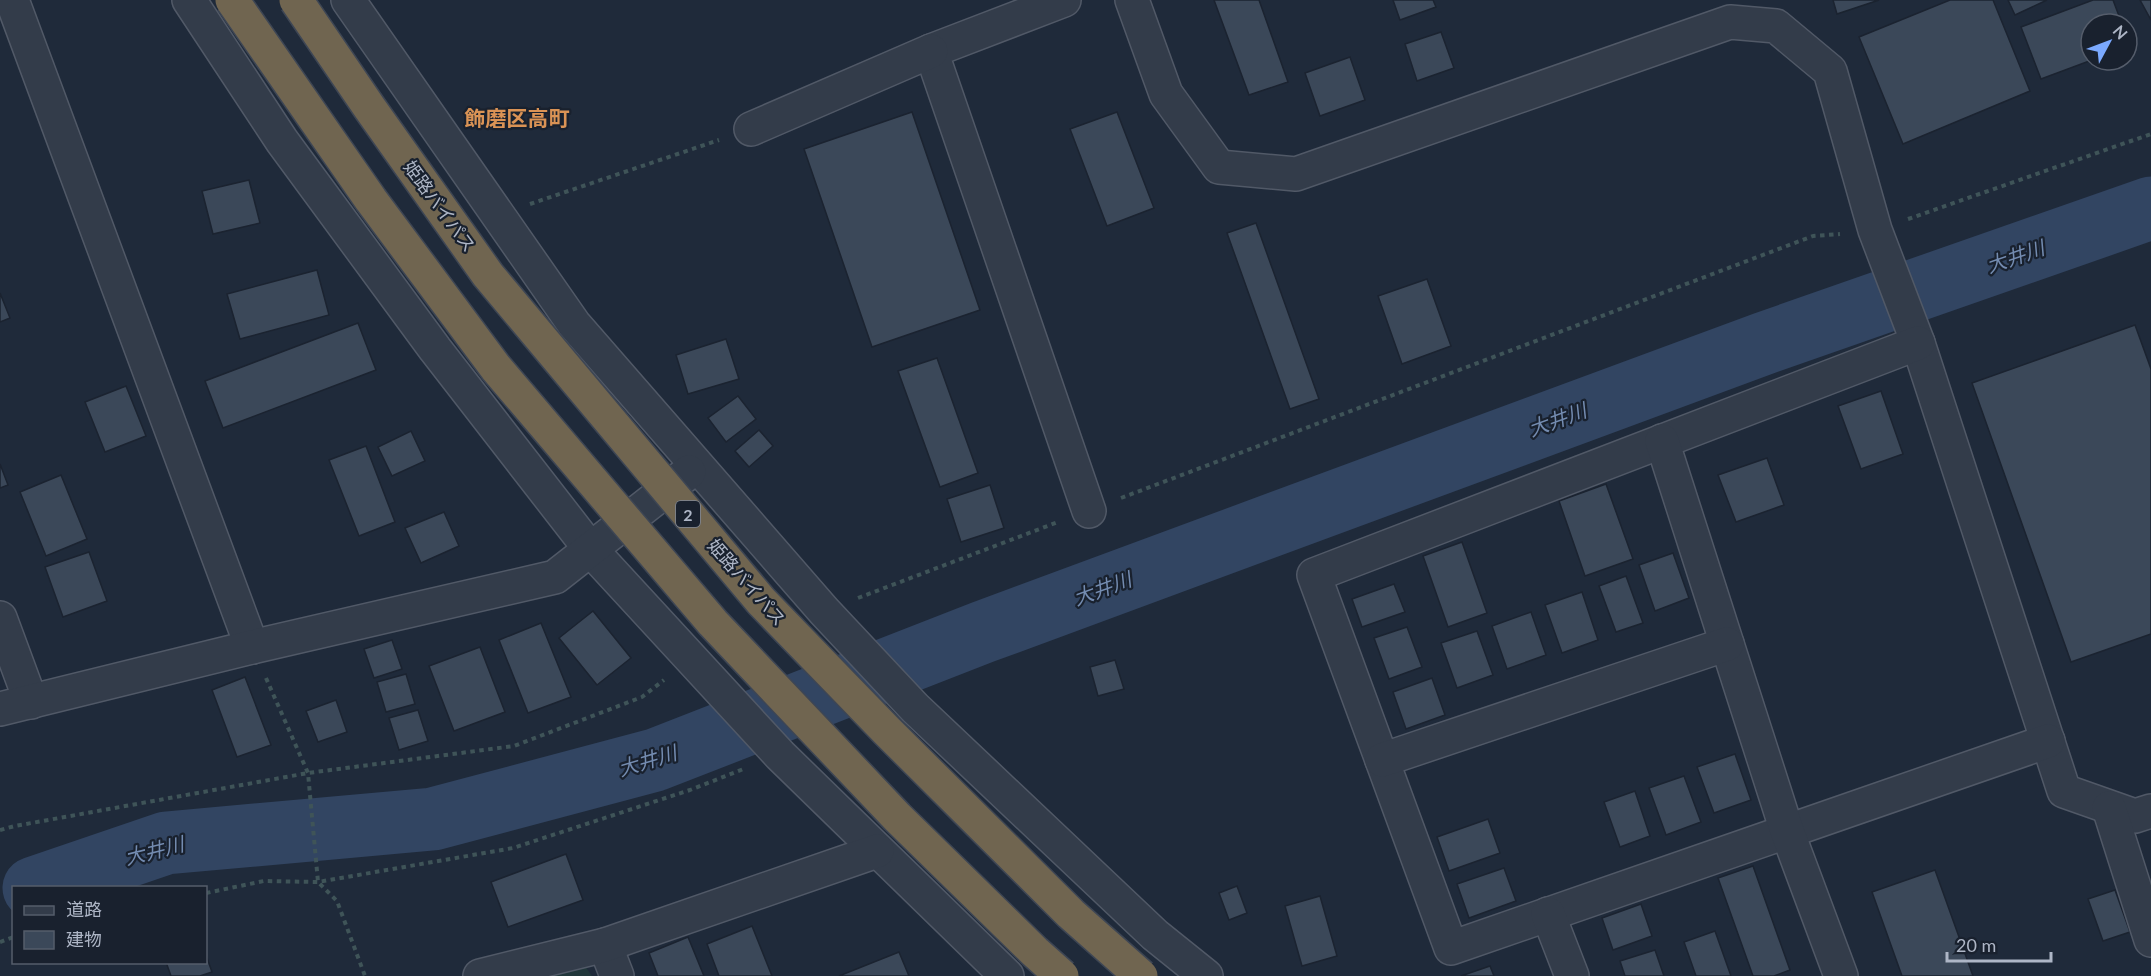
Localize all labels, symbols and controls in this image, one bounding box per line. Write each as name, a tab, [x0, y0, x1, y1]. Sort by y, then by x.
north arrow	[2079, 12, 2139, 72]
text: N	[2109, 21, 2132, 43]
district label: 飾磨区高町	[465, 105, 570, 130]
street label: 姫路バイパス	[399, 156, 481, 256]
water label: 大井川	[1983, 234, 2049, 277]
water label: 大井川	[1525, 397, 1591, 441]
road number: 2	[676, 501, 700, 527]
street label: 姫路バイパス	[703, 534, 791, 630]
water label: 大井川	[1070, 566, 1136, 610]
water label: 大井川	[615, 739, 681, 780]
water label: 大井川	[122, 831, 188, 869]
legend	[12, 886, 207, 964]
text: 道路	[66, 898, 102, 920]
scale bar	[1947, 925, 2050, 963]
text: 建物	[66, 928, 102, 950]
text: 20 m	[1956, 934, 1996, 956]

